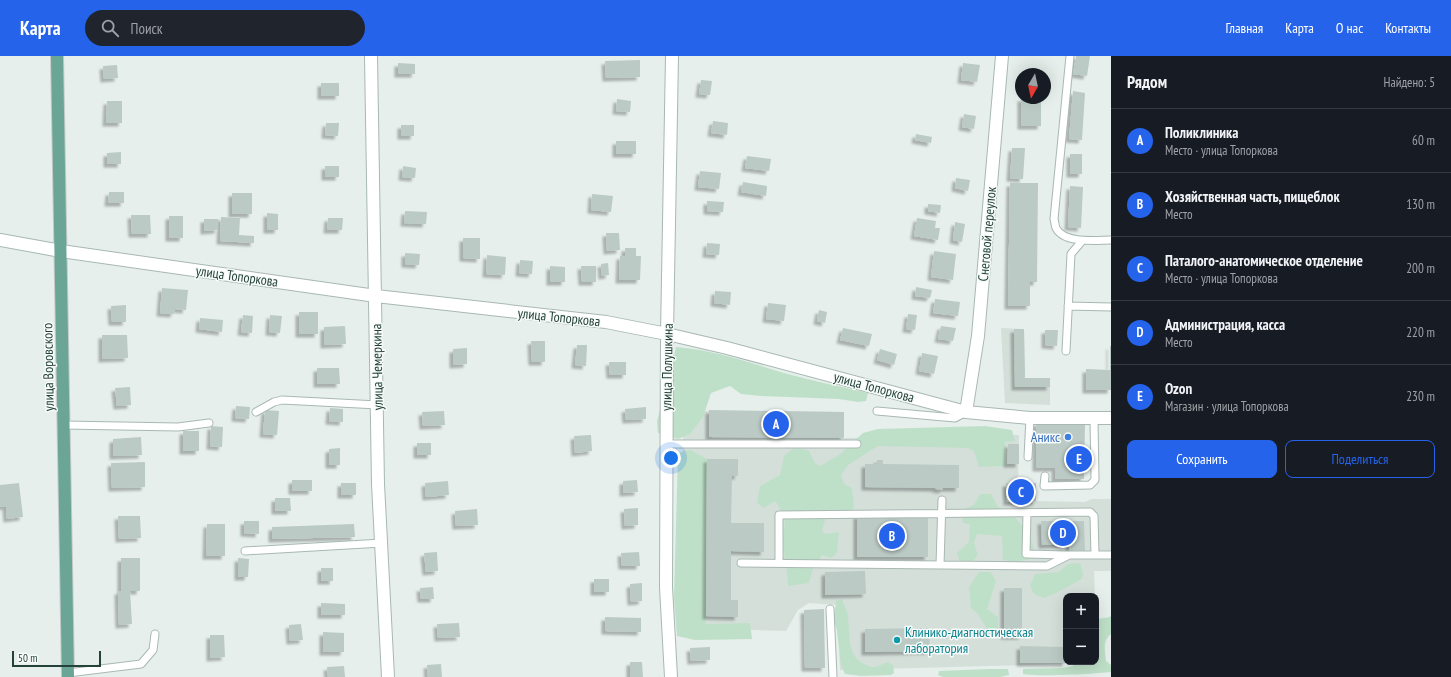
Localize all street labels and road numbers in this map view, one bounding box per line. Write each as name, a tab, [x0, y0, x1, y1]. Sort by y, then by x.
street label: Снеговой переулок	[974, 185, 1000, 282]
street label: улица Топоркова	[195, 261, 279, 291]
street label: улица Топоркова	[517, 304, 601, 330]
street label: улица Воровского	[38, 323, 58, 411]
street label: улица Чемеркина	[367, 323, 387, 411]
street label: улица Полушкина	[657, 323, 677, 411]
street label: улица Топоркова	[832, 368, 916, 406]

